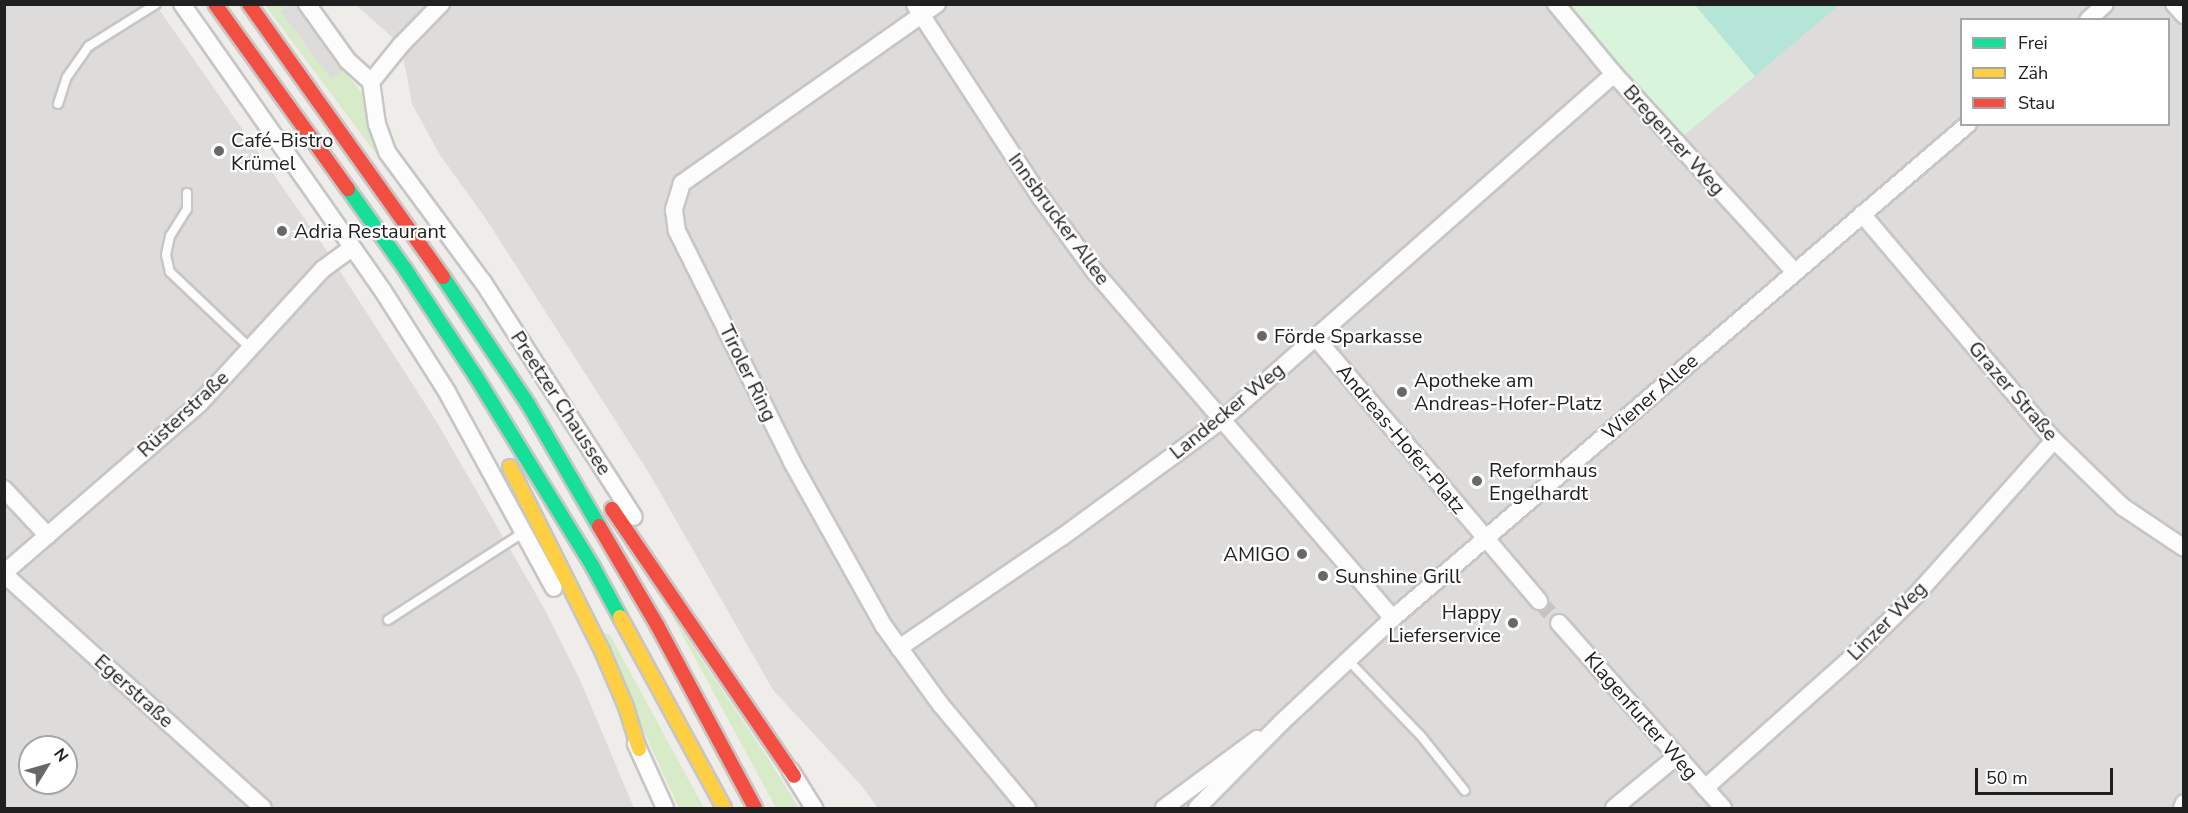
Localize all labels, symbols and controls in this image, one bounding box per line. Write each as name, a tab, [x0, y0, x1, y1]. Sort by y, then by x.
legend	[1960, 18, 2170, 126]
text: Frei	[2018, 31, 2048, 55]
text: Zäh	[2018, 61, 2048, 85]
street label: Bregenzer Weg	[1618, 80, 1730, 200]
text: Stau	[2018, 91, 2055, 115]
place label: Café-Bistro Krümel	[231, 128, 333, 175]
marker: Café-Bistro Krümel	[212, 144, 226, 158]
street label: Innsbrucker Allee	[1003, 148, 1115, 290]
place label: Adria Restaurant	[294, 219, 446, 243]
marker: Adria Restaurant	[275, 224, 289, 238]
street label: Tiroler Ring	[714, 321, 782, 425]
place label: Förde Sparkasse	[1274, 324, 1422, 348]
street label: Preetzer Chaussee	[505, 326, 617, 480]
marker: Förde Sparkasse	[1255, 329, 1269, 343]
street label: Grazer Straße	[1963, 336, 2063, 446]
street label: Wiener Allee	[1597, 349, 1703, 445]
street label: Landecker Weg	[1165, 358, 1289, 464]
street label: Andreas-Hofer-Platz	[1331, 359, 1471, 519]
street label: Rüsterstraße	[132, 366, 234, 462]
place label: Apotheke am Andreas-Hofer-Platz	[1414, 368, 1602, 415]
marker: Apotheke am Andreas-Hofer-Platz	[1395, 385, 1409, 399]
place label: Reformhaus Engelhardt	[1489, 458, 1597, 505]
marker: Reformhaus Engelhardt	[1470, 474, 1484, 488]
place label: AMIGO	[1223, 542, 1290, 566]
marker: AMIGO	[1295, 547, 1309, 561]
place label: Sunshine Grill	[1335, 564, 1461, 588]
marker: Sunshine Grill	[1316, 569, 1330, 583]
street label: Linzer Weg	[1842, 576, 1932, 666]
place label: Happy Lieferservice	[1388, 600, 1501, 647]
marker: Happy Lieferservice	[1506, 616, 1520, 630]
street label: Klagenfurter Weg	[1579, 647, 1703, 785]
street label: Egerstraße	[90, 649, 178, 733]
north arrow	[18, 735, 78, 795]
text: N	[48, 744, 73, 767]
scale bar	[1978, 756, 2116, 794]
text: 50 m	[1986, 766, 2028, 790]

